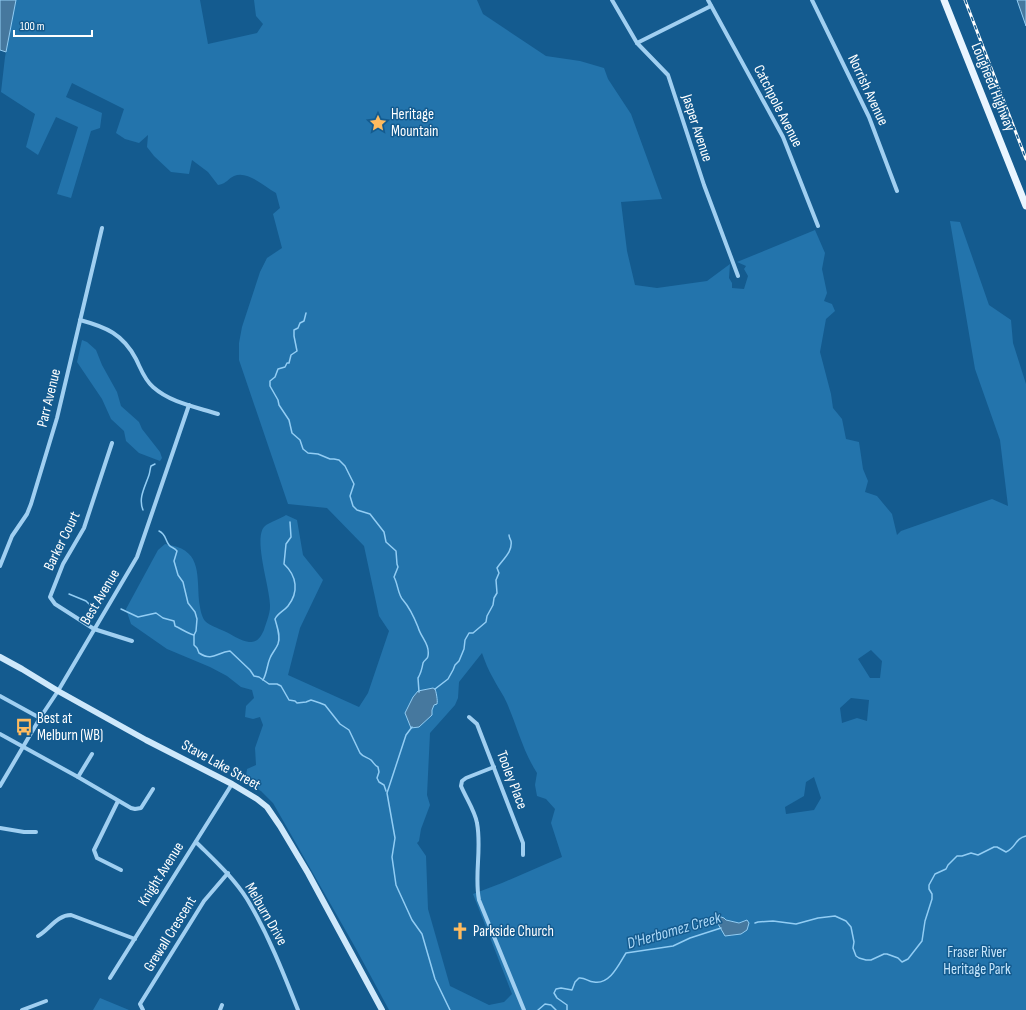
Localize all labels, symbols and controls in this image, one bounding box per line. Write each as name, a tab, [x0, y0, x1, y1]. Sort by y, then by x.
scale bar	[14, 12, 92, 38]
text: 100 m	[20, 19, 45, 34]
street label: Lougheed Highway	[967, 40, 1019, 134]
street label: Norrish Avenue	[843, 51, 893, 129]
street label: Catchpole Avenue	[749, 62, 807, 150]
street label: Jasper Avenue	[677, 91, 717, 164]
place label: Heritage Mountain	[391, 105, 438, 141]
place icon: Heritage Mountain	[368, 113, 388, 133]
street label: Parr Avenue	[33, 367, 65, 429]
street label: Barker Court	[39, 508, 85, 574]
street label: Best Avenue	[76, 566, 124, 628]
place label: Best at Melburn (WB)	[37, 709, 103, 745]
bus stop icon: Best at Melburn (WB)	[14, 717, 34, 737]
street label: Stave Lake Street	[178, 735, 264, 795]
street label: Tooley Place	[492, 748, 532, 812]
street label: Knight Avenue	[134, 838, 188, 910]
street label: Melburn Drive	[240, 879, 292, 949]
street label: Grewall Crescent	[139, 892, 201, 975]
water label: D'Herbomez Creek	[625, 908, 724, 953]
church icon: Parkside Church	[450, 921, 470, 941]
place label: Parkside Church	[473, 922, 554, 941]
park label: Fraser River Heritage Park	[943, 943, 1011, 979]

